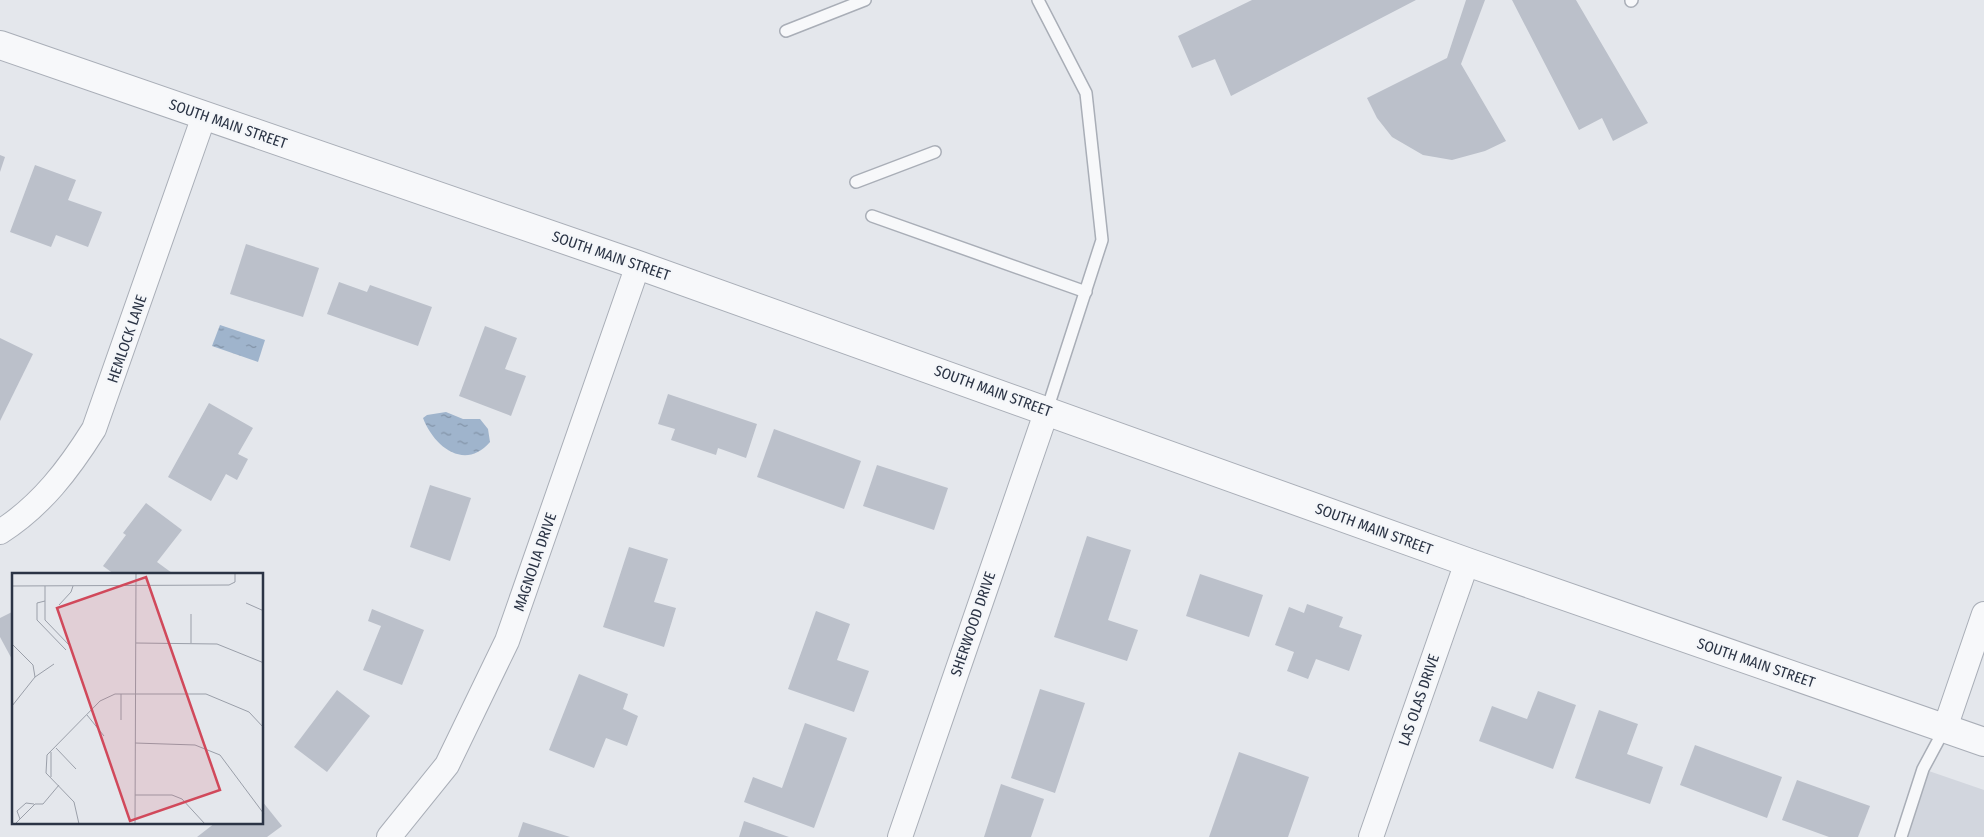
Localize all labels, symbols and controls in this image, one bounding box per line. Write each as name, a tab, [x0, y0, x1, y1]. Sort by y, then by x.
street label: SOUTH MAIN STREET	[167, 95, 289, 153]
street label: SOUTH MAIN STREET	[550, 227, 672, 285]
street label: HEMLOCK LANE	[104, 293, 150, 385]
street label: SOUTH MAIN STREET	[932, 361, 1054, 421]
street label: SOUTH MAIN STREET	[1313, 499, 1435, 559]
street label: MAGNOLIA DRIVE	[510, 510, 560, 614]
street label: SHERWOOD DRIVE	[947, 569, 999, 679]
inset map	[12, 573, 264, 824]
street label: SOUTH MAIN STREET	[1695, 634, 1817, 692]
street label: LAS OLAS DRIVE	[1395, 652, 1443, 748]

